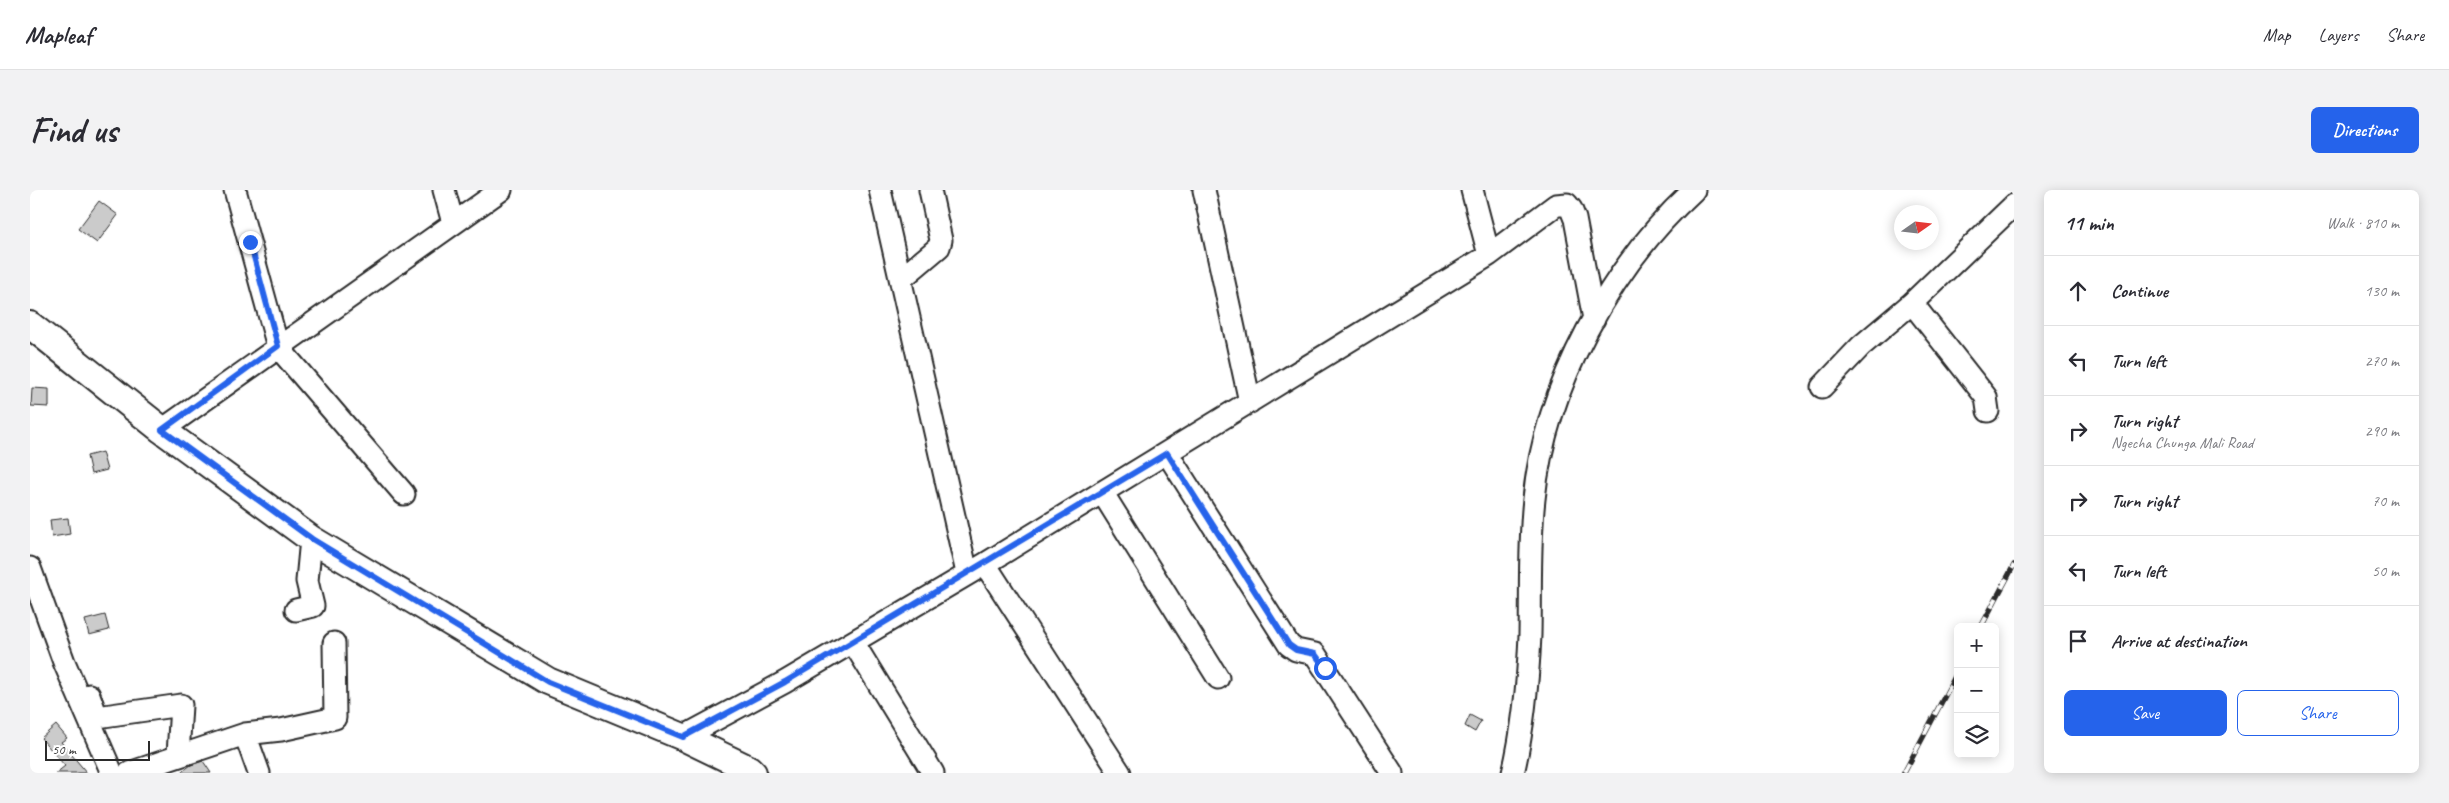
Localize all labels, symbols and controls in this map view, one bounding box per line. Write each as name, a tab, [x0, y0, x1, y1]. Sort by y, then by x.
text: Mapleaf	[25, 20, 92, 50]
text: Map	[2263, 24, 2291, 46]
text: Layers	[2319, 24, 2358, 46]
text: Share	[2386, 24, 2424, 46]
button: Directions	[2311, 107, 2419, 153]
text: Find us	[30, 108, 117, 153]
north arrow	[1894, 205, 1939, 250]
text: 11 min	[2064, 210, 2114, 236]
text: Walk · 810 m	[2327, 213, 2399, 233]
route end	[239, 231, 262, 254]
icon: ahead	[2064, 277, 2092, 305]
text: Continue	[2111, 279, 2168, 303]
text: 130 m	[2365, 281, 2399, 301]
icon: left	[2064, 347, 2092, 375]
text: Turn left	[2111, 349, 2166, 373]
text: 270 m	[2365, 351, 2399, 371]
text: Turn right	[2111, 409, 2178, 433]
icon: right	[2064, 417, 2092, 445]
text: 290 m	[2365, 421, 2399, 441]
text: Ngecha Chunga Mali Road	[2111, 433, 2253, 453]
icon: right	[2064, 487, 2092, 515]
text: Turn right	[2111, 489, 2178, 513]
text: 70 m	[2372, 491, 2399, 511]
icon: left	[2064, 557, 2092, 585]
text: Turn left	[2111, 559, 2166, 583]
text: 50 m	[2372, 561, 2399, 581]
map controls	[1954, 623, 1999, 758]
button: +	[1954, 623, 1999, 668]
icon: arrive	[2064, 627, 2092, 655]
text: Arrive at destination	[2111, 629, 2247, 653]
route start	[1314, 657, 1337, 680]
button: −	[1954, 668, 1999, 713]
button: Save	[2064, 690, 2227, 736]
button: Share	[2237, 690, 2399, 736]
button: layers	[1954, 713, 1999, 758]
scale bar	[45, 738, 150, 761]
text: 50 m	[52, 741, 76, 758]

